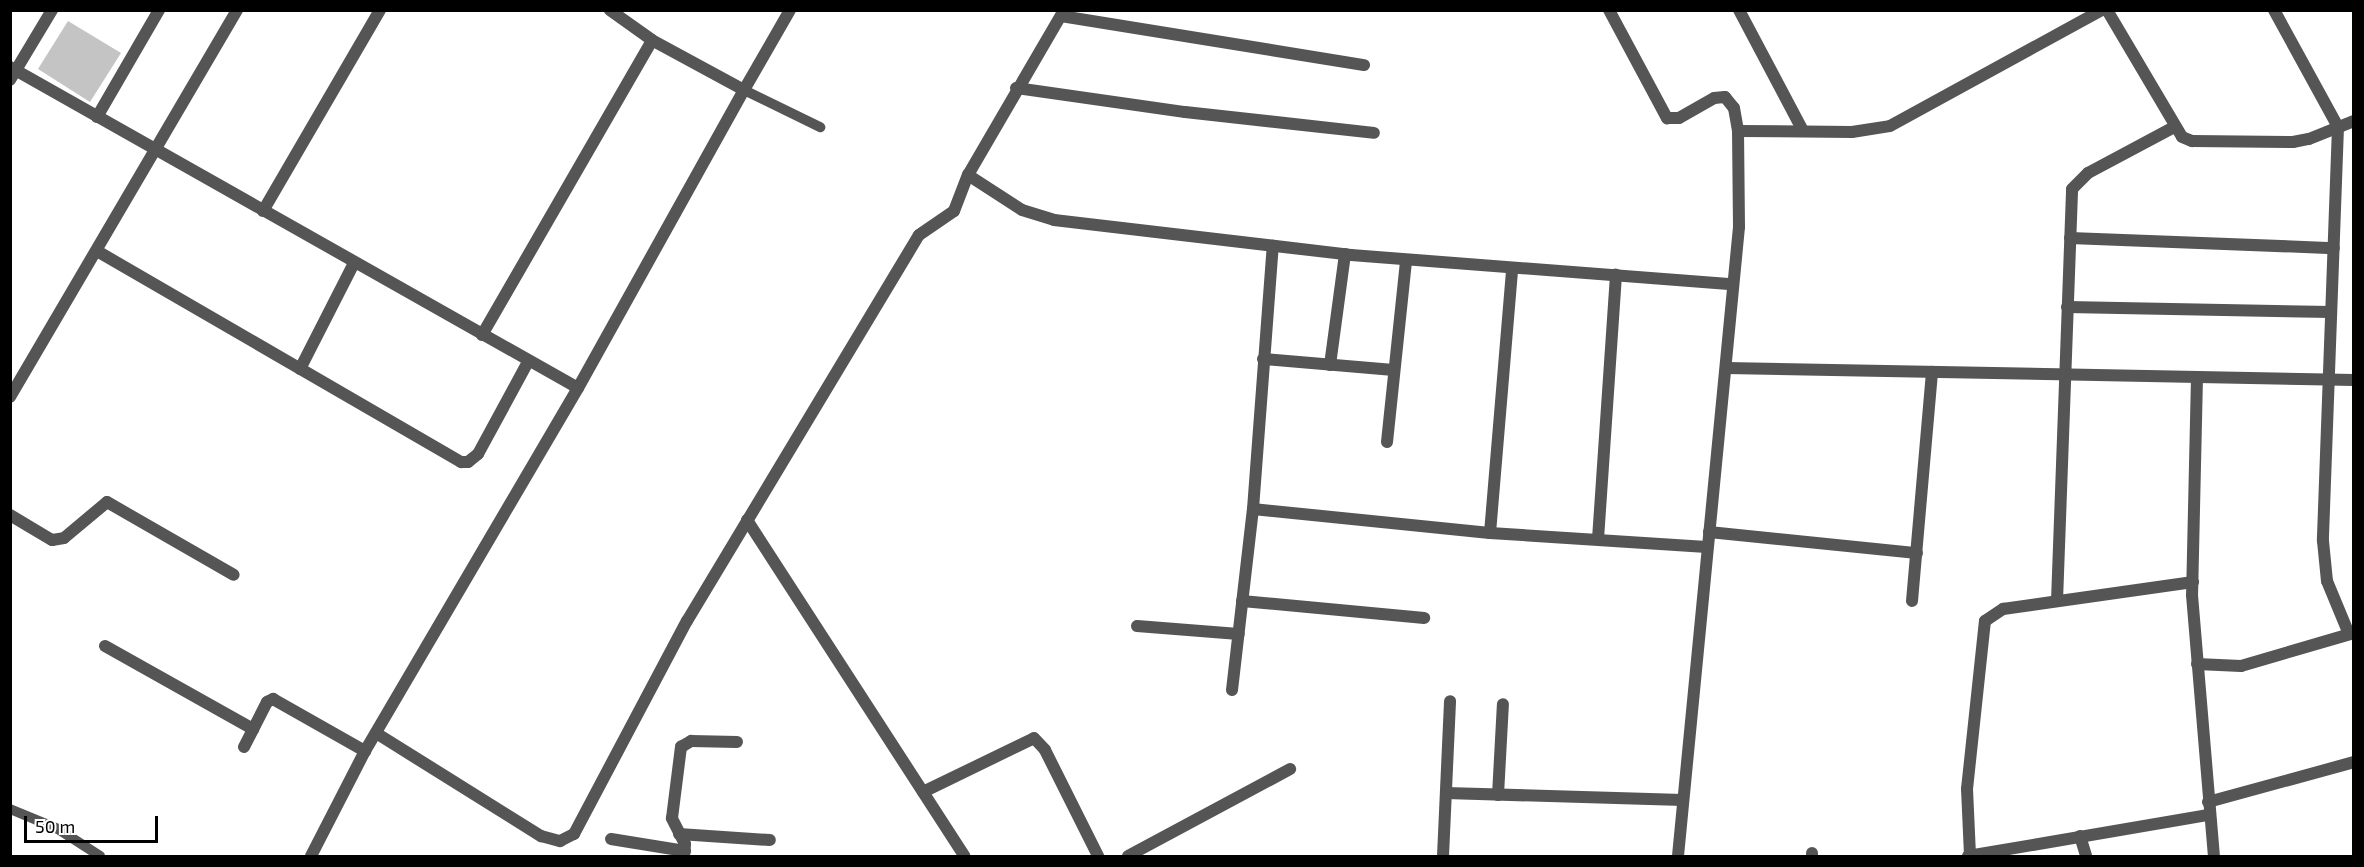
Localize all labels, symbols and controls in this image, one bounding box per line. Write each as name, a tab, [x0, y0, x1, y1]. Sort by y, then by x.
scale bar	[27, 804, 160, 842]
text: 50 m	[35, 815, 75, 837]

